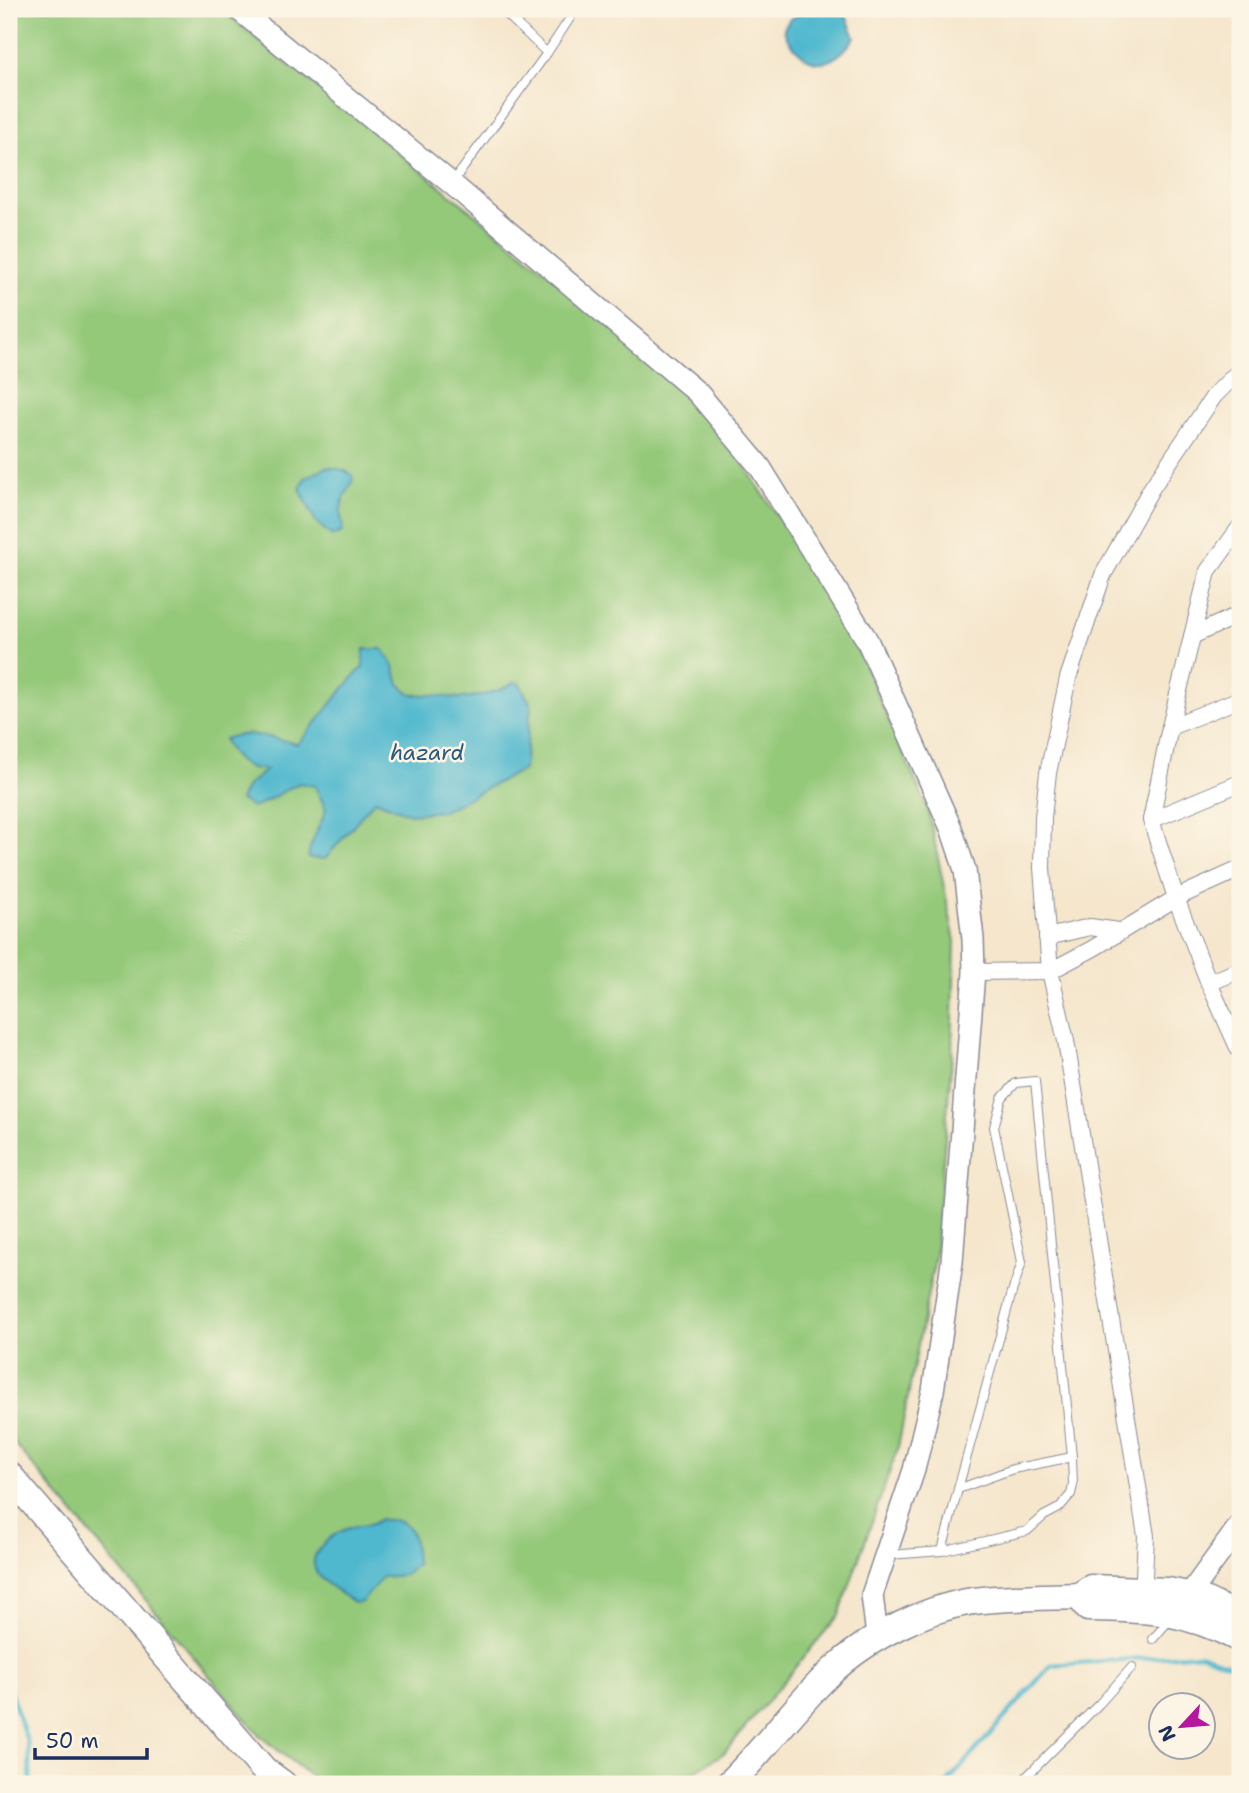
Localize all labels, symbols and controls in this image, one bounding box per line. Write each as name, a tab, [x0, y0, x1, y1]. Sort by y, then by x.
water label: hazard	[390, 739, 464, 767]
north arrow	[1148, 1692, 1218, 1762]
scale bar	[35, 1716, 147, 1760]
text: N	[1153, 1721, 1182, 1745]
text: 50 m	[46, 1727, 99, 1755]

